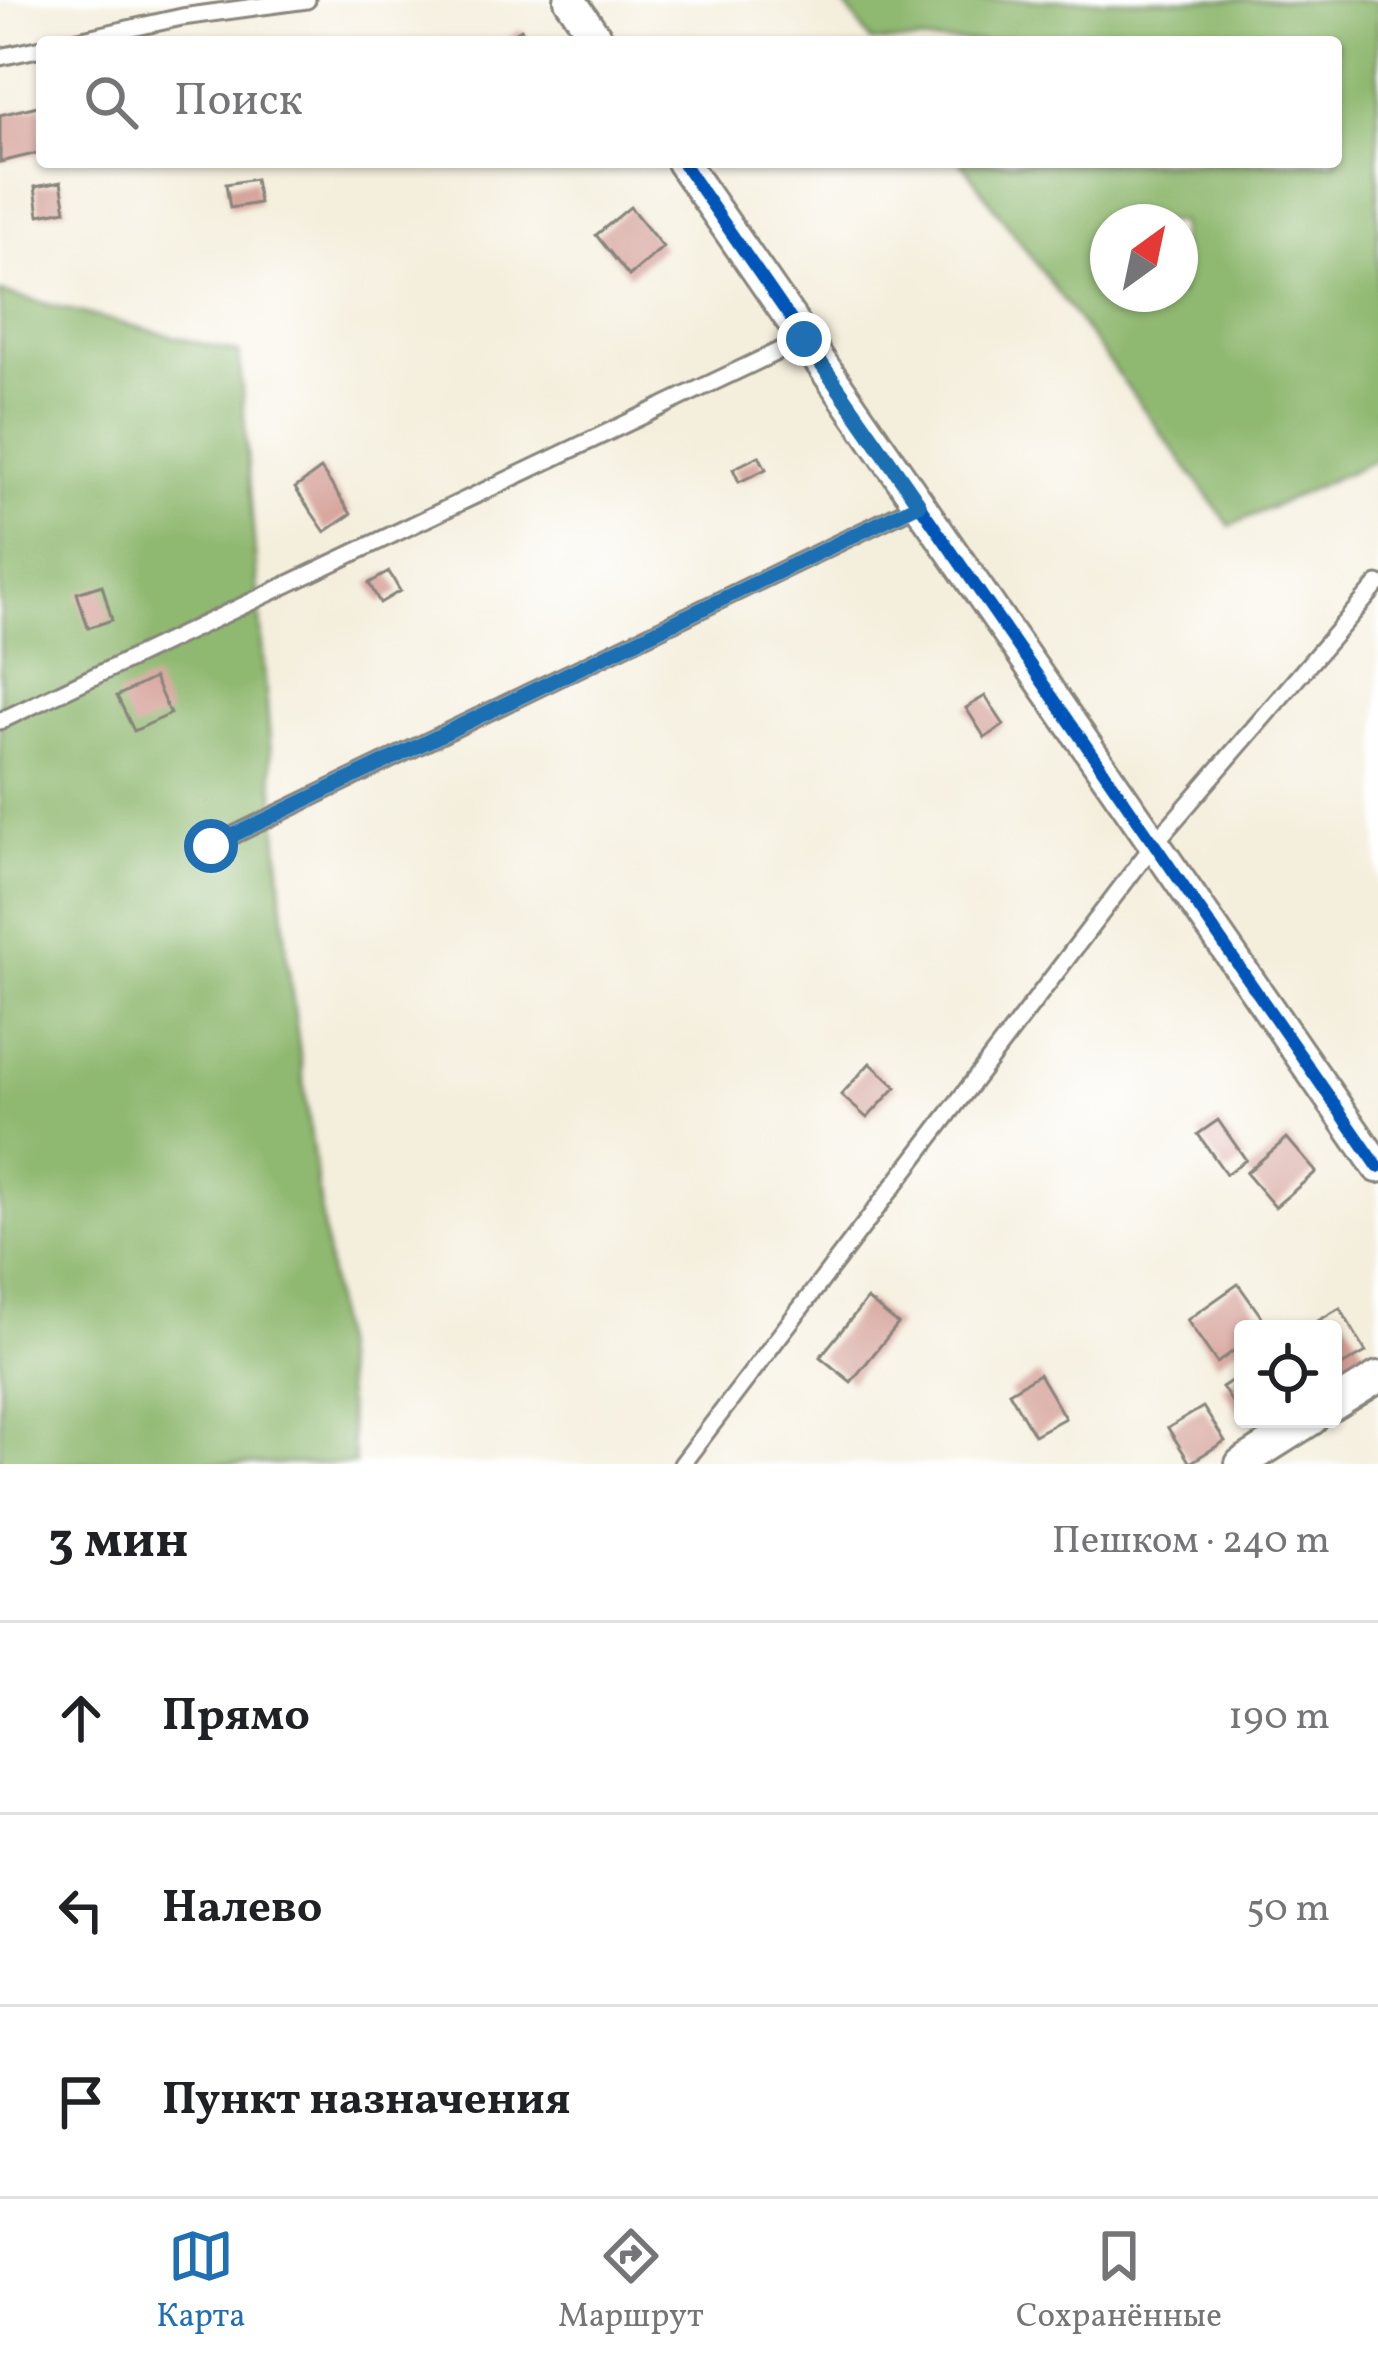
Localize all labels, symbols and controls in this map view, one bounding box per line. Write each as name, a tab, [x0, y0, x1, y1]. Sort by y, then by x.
search box	[36, 36, 1342, 168]
icon: search	[78, 69, 144, 135]
text: Поиск	[174, 71, 303, 134]
north arrow	[1090, 204, 1198, 312]
route end	[777, 312, 831, 366]
route start	[184, 819, 238, 873]
map controls	[1234, 1320, 1342, 1428]
button: locate	[1234, 1320, 1342, 1428]
text: 3 мин	[48, 1507, 188, 1578]
text: Пешком · 240 m	[1052, 1515, 1330, 1569]
icon: ahead	[48, 1685, 114, 1751]
text: Прямо	[162, 1686, 310, 1749]
text: 190 m	[1228, 1691, 1330, 1745]
icon: left	[48, 1877, 114, 1943]
text: Налево	[162, 1878, 323, 1941]
text: 50 m	[1246, 1883, 1330, 1937]
icon: arrive	[48, 2069, 114, 2135]
text: Пункт назначения	[162, 2070, 571, 2133]
tab: Карта	[156, 2223, 246, 2341]
tab: Маршрут	[558, 2223, 704, 2341]
tab: Сохранённые	[1016, 2223, 1222, 2341]

